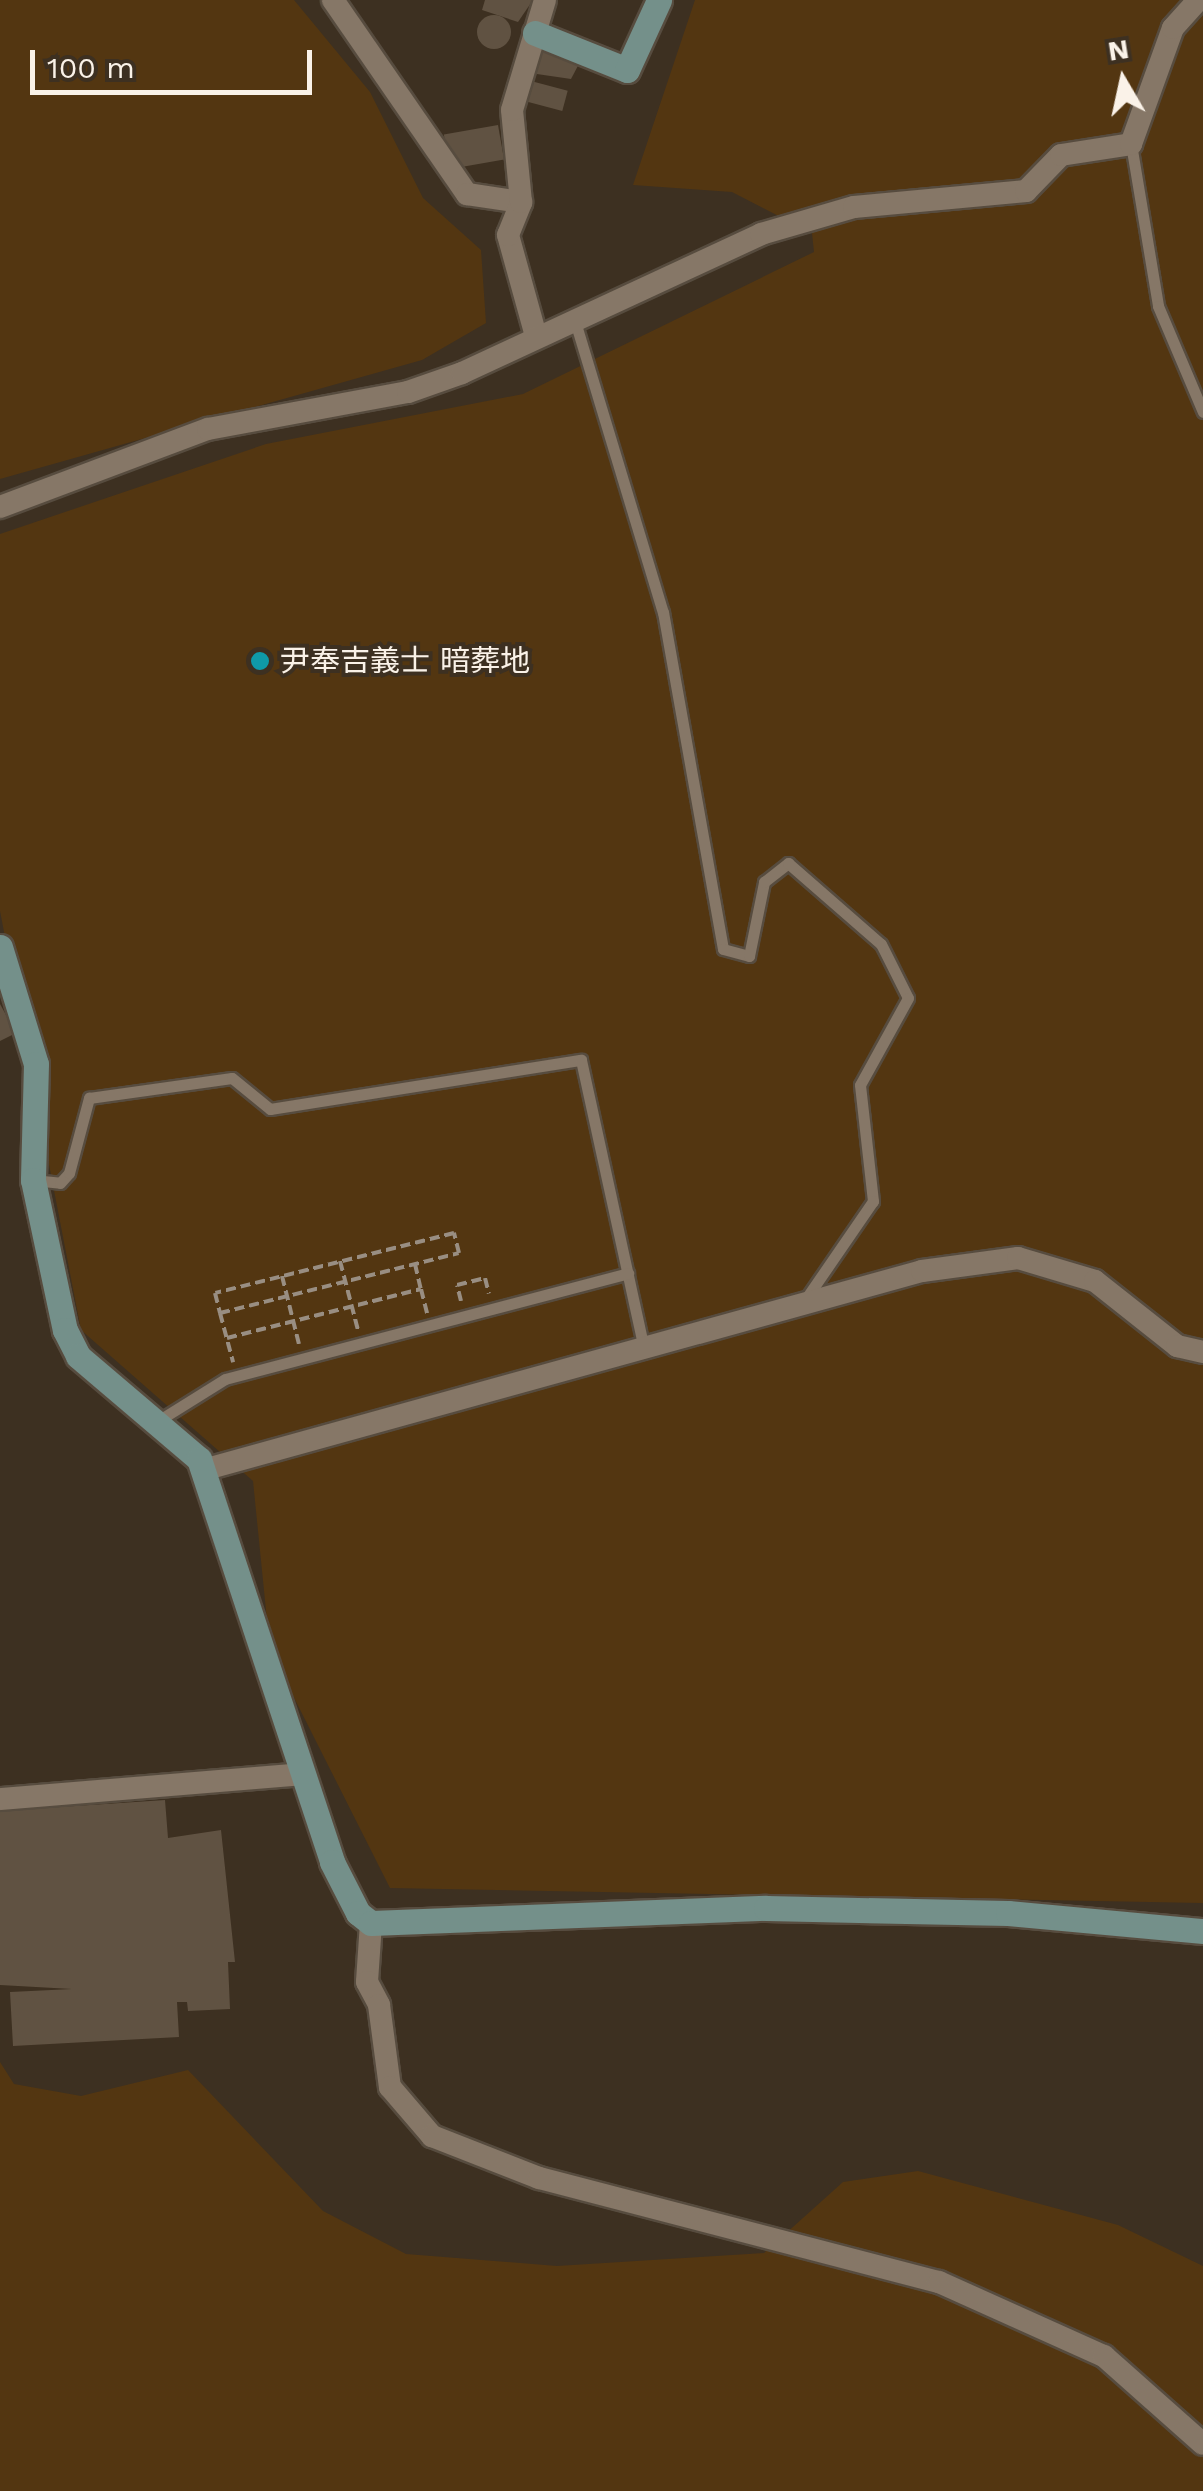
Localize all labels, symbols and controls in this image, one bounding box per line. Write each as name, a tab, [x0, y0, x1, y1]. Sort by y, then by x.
scale bar	[35, 30, 318, 92]
north arrow	[1073, 30, 1173, 130]
text: N	[1105, 32, 1131, 68]
text: 100 m	[47, 50, 135, 85]
place label: 尹奉吉義士 暗葬地	[280, 643, 530, 679]
marker: 尹奉吉義士 暗葬地	[249, 650, 271, 672]

